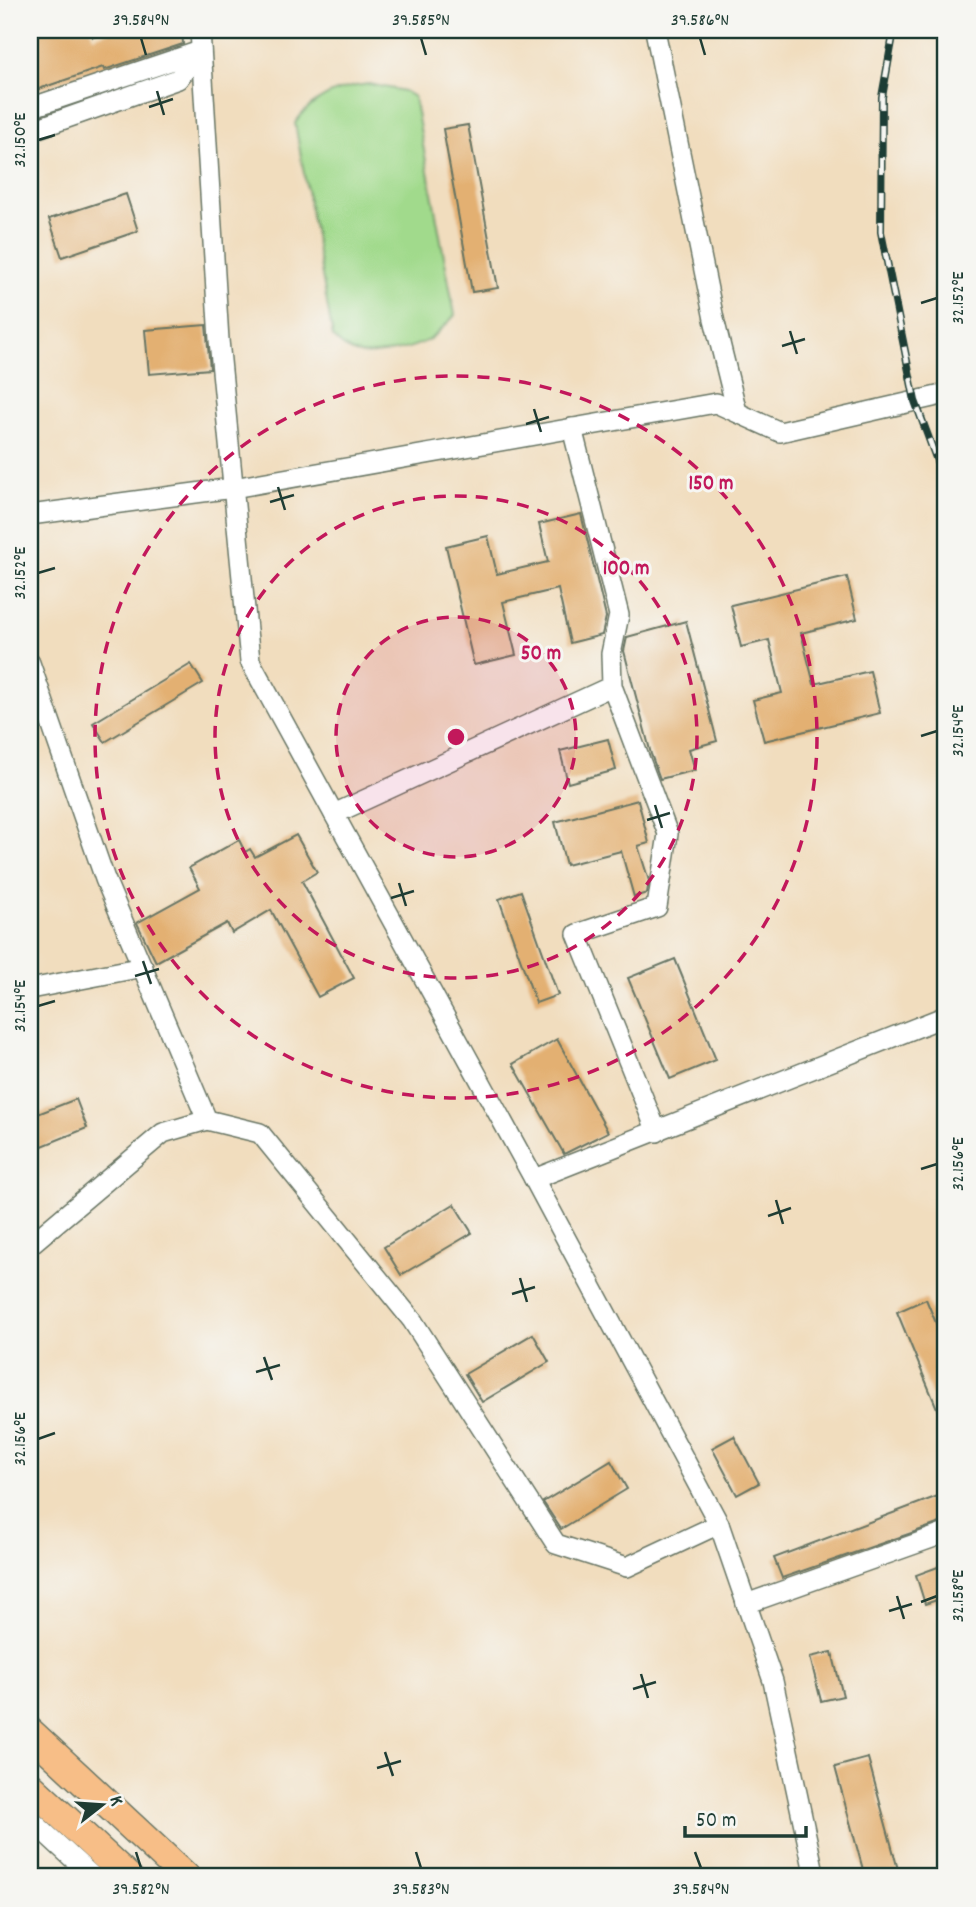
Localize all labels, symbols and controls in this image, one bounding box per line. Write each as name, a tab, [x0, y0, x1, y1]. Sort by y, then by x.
text: 39.584°N	[113, 9, 169, 34]
text: 39.585°N	[392, 9, 450, 34]
text: 39.586°N	[671, 9, 729, 34]
text: 32.150°E	[9, 113, 34, 167]
text: 32.152°E	[947, 272, 972, 324]
text: 150 m	[688, 470, 734, 500]
text: 32.152°E	[9, 547, 34, 599]
text: 100 m	[603, 555, 649, 585]
text: 50 m	[521, 640, 561, 670]
text: 32.154°E	[947, 705, 972, 757]
centre of rings	[444, 725, 468, 749]
text: 32.154°E	[9, 980, 34, 1032]
text: 32.156°E	[947, 1137, 972, 1191]
text: 32.156°E	[9, 1412, 34, 1466]
text: 32.158°E	[947, 1570, 972, 1622]
north arrow	[66, 1770, 136, 1840]
text: K	[101, 1793, 129, 1809]
scale bar	[685, 1795, 806, 1839]
text: 50 m	[696, 1807, 736, 1837]
text: 39.582°N	[112, 1878, 170, 1903]
text: 39.583°N	[392, 1878, 450, 1903]
text: 39.584°N	[673, 1878, 729, 1903]

